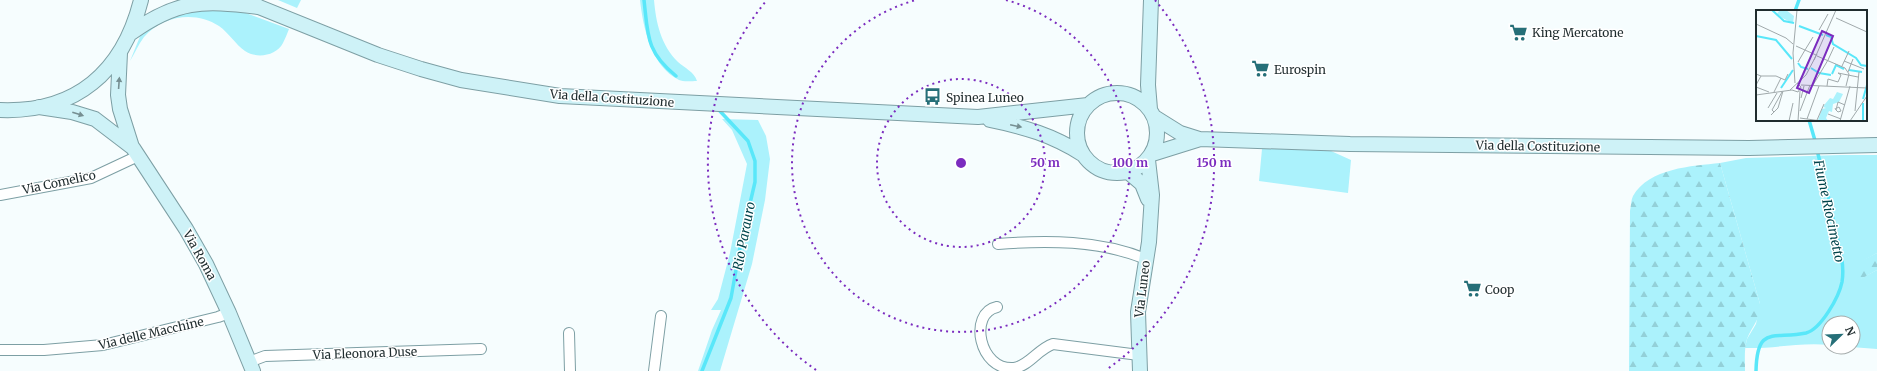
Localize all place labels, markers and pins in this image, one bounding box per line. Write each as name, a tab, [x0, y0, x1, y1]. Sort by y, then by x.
supermarket icon: King Mercatone	[1509, 22, 1529, 42]
place label: King Mercatone	[1532, 25, 1624, 40]
supermarket icon: Eurospin	[1251, 59, 1271, 79]
place label: Eurospin	[1274, 62, 1326, 77]
bus stop icon: Spinea Luneo	[923, 87, 943, 107]
place label: Spinea Luneo	[946, 90, 1024, 105]
centre of rings	[954, 156, 968, 170]
supermarket icon: Coop	[1462, 279, 1482, 299]
place label: Coop	[1485, 282, 1514, 297]

